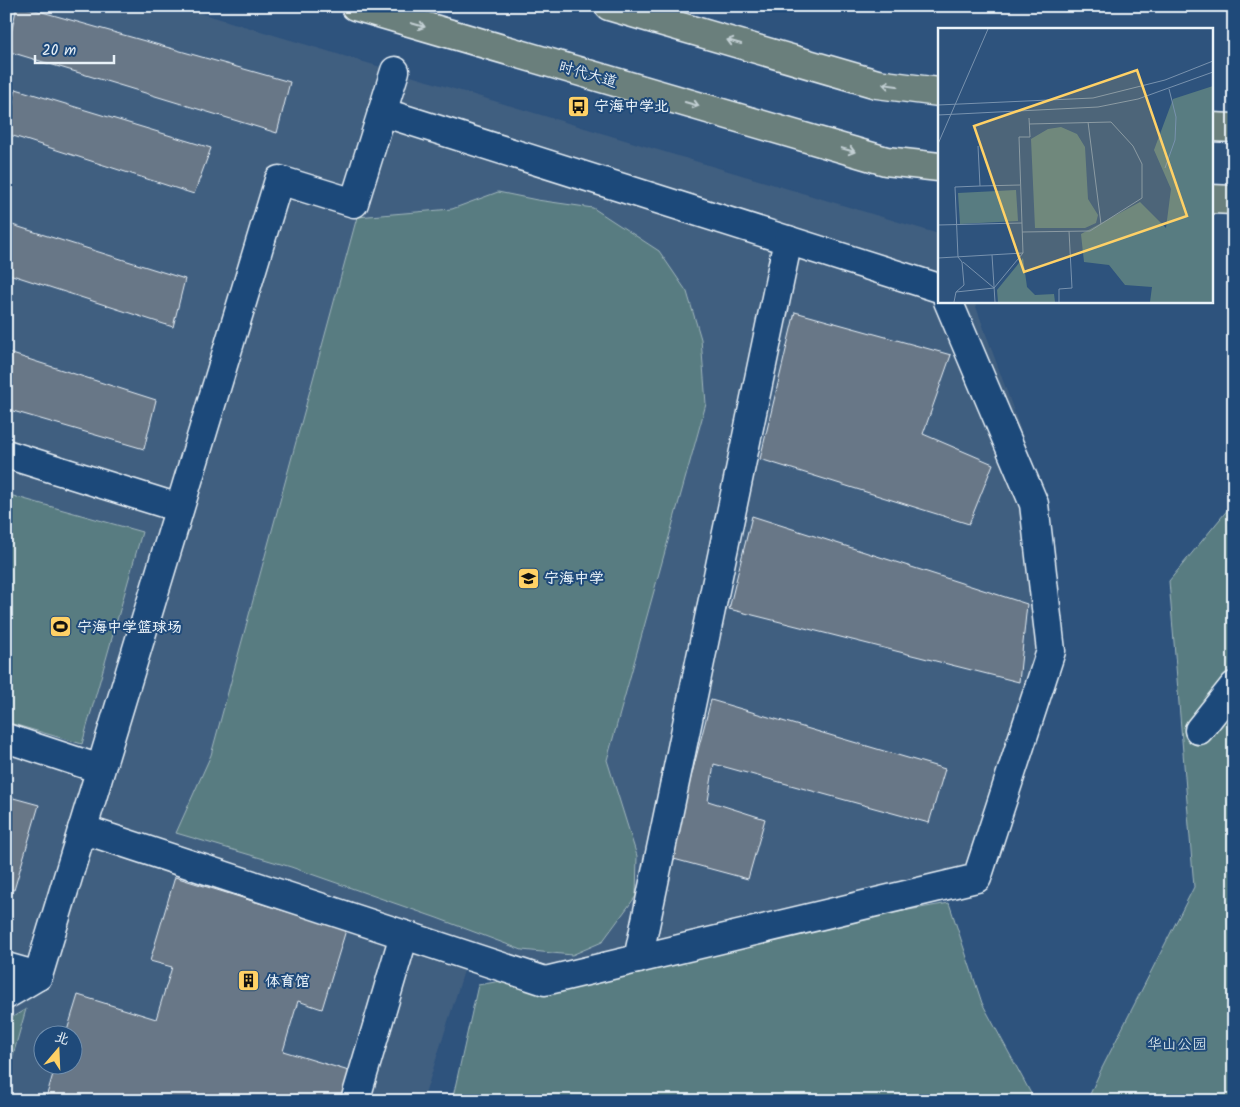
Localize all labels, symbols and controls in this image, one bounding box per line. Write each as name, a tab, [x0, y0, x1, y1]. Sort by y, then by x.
one-way arrow	[410, 20, 426, 30]
inset map	[938, 28, 1212, 302]
scale bar	[35, 32, 114, 64]
one-way arrow	[726, 37, 742, 47]
text: 20 m	[42, 39, 76, 63]
street label: 时代大道	[556, 55, 620, 95]
one-way arrow	[883, 80, 899, 90]
bus stop icon: 宁海中学北	[566, 94, 590, 118]
place label: 宁海中学北	[594, 95, 669, 119]
one-way arrow	[684, 100, 700, 110]
one-way arrow	[840, 145, 856, 155]
school or university icon: 宁海中学	[516, 566, 540, 590]
place label: 宁海中学	[544, 567, 604, 591]
sports icon: 宁海中学篮球场	[49, 615, 73, 639]
place label: 宁海中学篮球场	[77, 616, 182, 640]
building icon: 体育馆	[237, 969, 261, 993]
place label: 体育馆	[265, 970, 310, 994]
north arrow	[32, 1024, 82, 1074]
text: 北	[52, 1026, 72, 1051]
park label: 华山公园	[1147, 1033, 1207, 1057]

